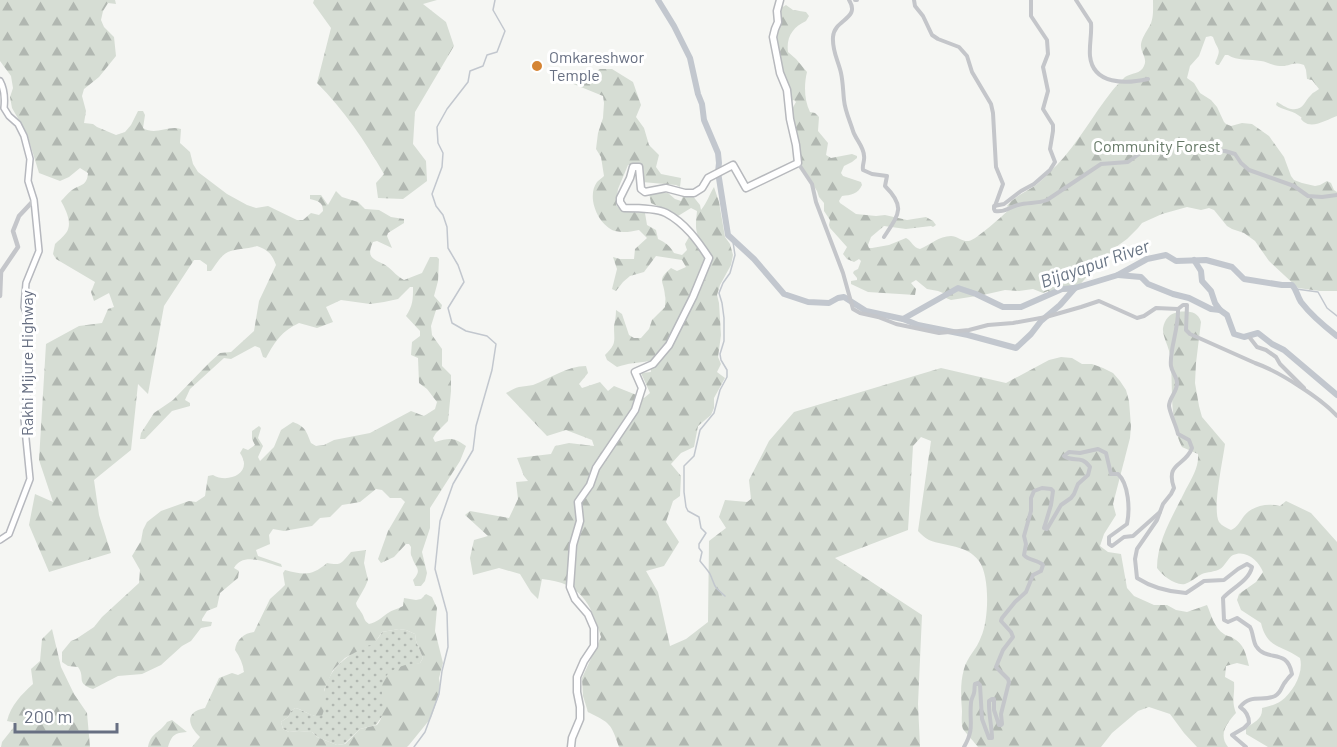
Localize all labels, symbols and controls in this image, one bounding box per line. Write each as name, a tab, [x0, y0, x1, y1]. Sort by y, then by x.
place label: Omkareshwor Temple	[549, 47, 645, 84]
marker: Omkareshwor Temple	[530, 59, 544, 73]
park label: Community Forest	[1093, 136, 1221, 155]
water label: Bijayapur River	[1037, 234, 1153, 292]
street label: Rakhi Mijure Highway	[17, 289, 36, 436]
scale bar	[15, 696, 117, 734]
text: 200 m	[24, 705, 72, 727]

